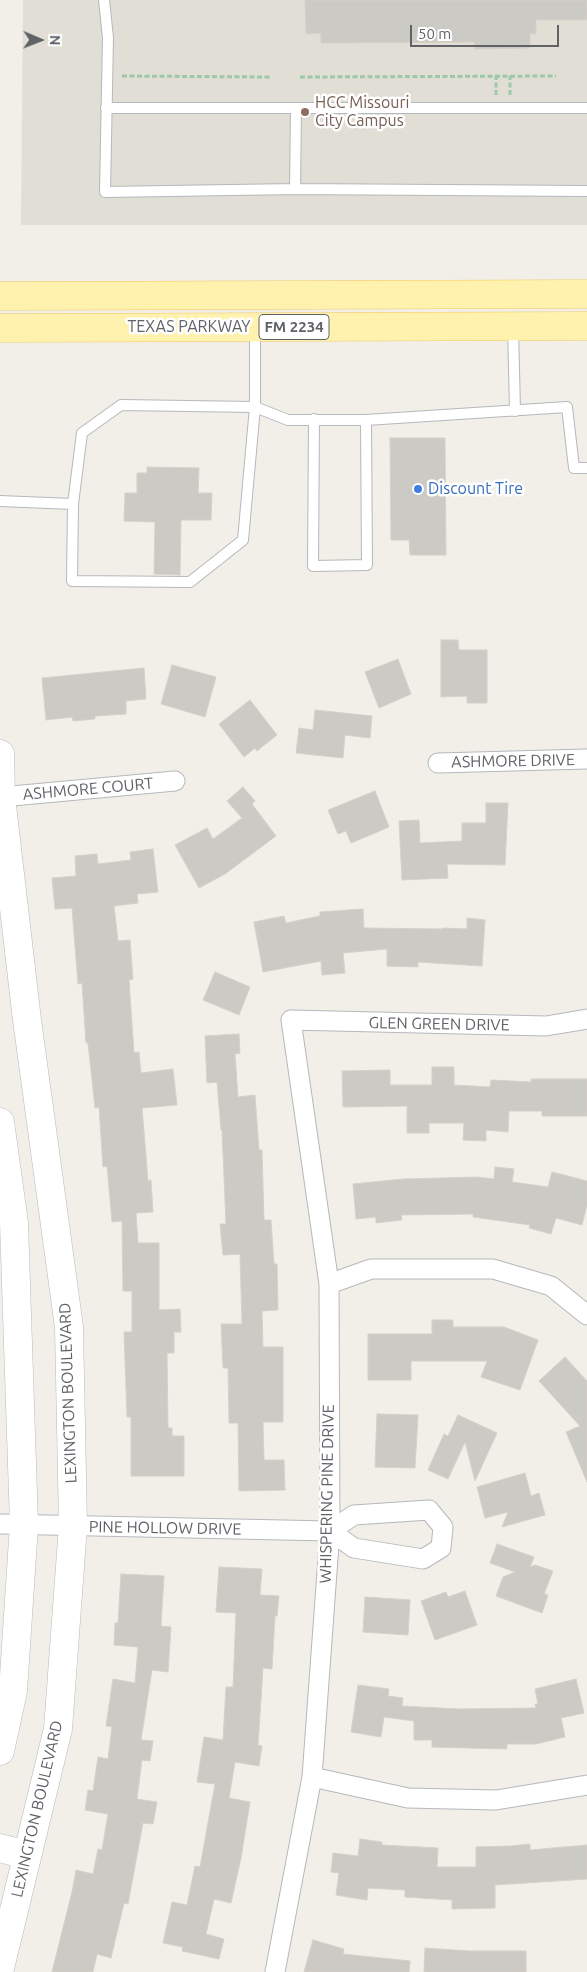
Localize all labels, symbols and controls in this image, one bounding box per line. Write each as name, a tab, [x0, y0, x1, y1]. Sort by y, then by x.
north arrow	[15, 15, 65, 65]
scale bar	[412, 15, 561, 47]
text: 50 m	[418, 25, 451, 42]
text: N	[47, 35, 63, 46]
place label: HCC Missouri City Campus	[315, 93, 409, 131]
marker: HCC Missouri City Campus	[299, 106, 311, 118]
road number: FM 2234	[259, 314, 329, 340]
street label: TEXAS PARKWAY	[127, 317, 251, 337]
place label: Discount Tire	[428, 479, 523, 499]
marker: Discount Tire	[412, 483, 424, 495]
street label: ASHMORE DRIVE	[451, 750, 575, 772]
street label: ASHMORE COURT	[22, 774, 154, 804]
street label: GLEN GREEN DRIVE	[368, 1013, 510, 1035]
street label: LEXINGTON BOULEVARD	[55, 1302, 81, 1484]
street label: WHISPERING PINE DRIVE	[316, 1404, 338, 1584]
street label: PINE HOLLOW DRIVE	[89, 1517, 241, 1539]
street label: LEXINGTON BOULEVARD	[7, 1719, 67, 1899]

